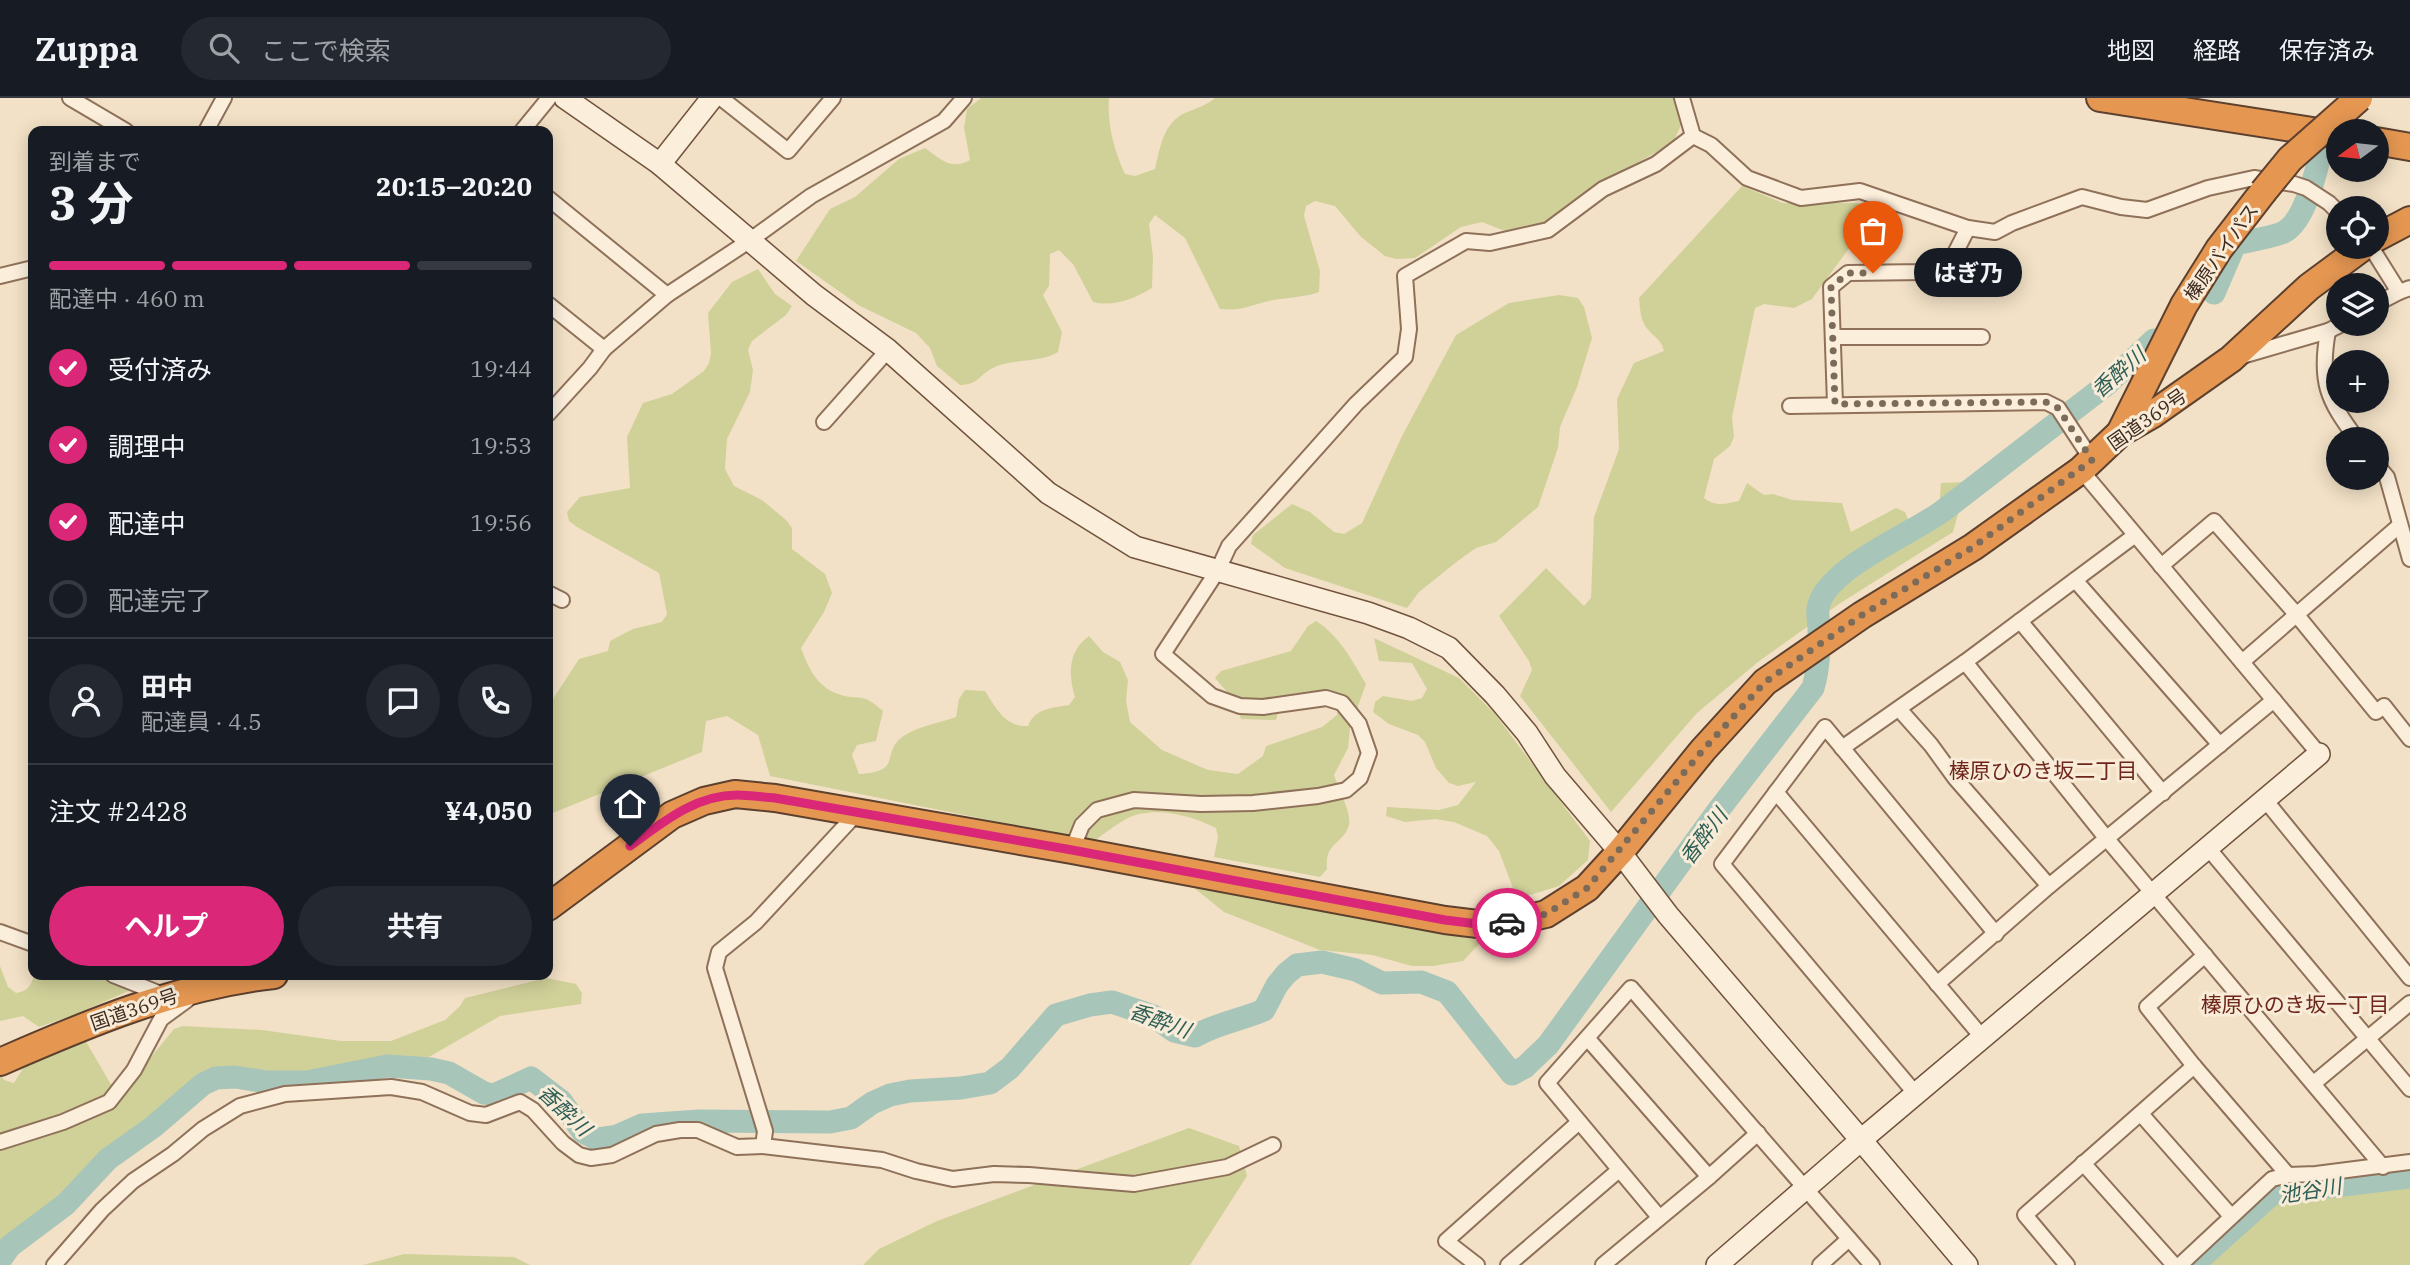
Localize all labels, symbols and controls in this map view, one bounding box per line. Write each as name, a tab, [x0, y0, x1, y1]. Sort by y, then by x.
search box	[181, 17, 671, 80]
text: Zuppa	[35, 27, 139, 70]
icon: search	[205, 29, 243, 67]
text: ここで検索	[261, 33, 391, 67]
text: 地図	[2107, 34, 2155, 66]
text: 経路	[2193, 34, 2241, 66]
text: 保存済み	[2279, 34, 2375, 66]
north arrow	[2326, 119, 2389, 182]
map controls	[2326, 119, 2389, 490]
text: 到着まで	[49, 146, 141, 176]
text: 20:15–20:20	[376, 169, 532, 203]
text: 3 分	[49, 173, 133, 233]
button: locate	[2326, 196, 2389, 259]
street label: 榛原バイパス	[2179, 199, 2263, 305]
pin	[1843, 201, 1903, 273]
icon: bag	[1854, 212, 1892, 250]
callout: はぎ乃	[1915, 248, 2024, 298]
text: はぎ乃	[1934, 257, 2003, 287]
button: layers	[2326, 273, 2389, 336]
text: 配達中 · 460 m	[49, 283, 205, 313]
water label: 香酔川	[2085, 339, 2152, 403]
icon: check	[49, 349, 87, 387]
button: +	[2326, 350, 2389, 413]
text: 受付済み	[108, 352, 212, 386]
text: 19:44	[470, 353, 532, 383]
street label: 国道369号	[2103, 383, 2191, 455]
icon: check	[49, 426, 87, 464]
button: −	[2326, 427, 2389, 490]
text: 調理中	[108, 429, 186, 463]
text: 19:53	[470, 430, 532, 460]
icon: check	[49, 503, 87, 541]
text: 配達中	[108, 506, 186, 540]
text: 19:56	[470, 507, 532, 537]
text: 配達完了	[108, 583, 212, 617]
button: person	[49, 664, 123, 738]
button: chat	[366, 664, 440, 738]
button: phone	[458, 664, 532, 738]
text: 田中	[141, 669, 193, 703]
text: 配達員 · 4.5	[141, 706, 262, 736]
district label: 榛原ひのき坂二丁目	[1949, 756, 2137, 784]
pin	[600, 774, 660, 846]
icon: home	[611, 785, 649, 823]
text: ¥4,050	[445, 793, 532, 827]
text: 注文 #2428	[49, 794, 188, 828]
water label: 香酔川	[1673, 801, 1734, 870]
button: ヘルプ	[49, 886, 284, 966]
button: 共有	[298, 886, 532, 966]
courier	[1472, 888, 1542, 958]
icon: car	[1488, 904, 1526, 942]
street label: 国道369号	[87, 983, 181, 1035]
district label: 榛原ひのき坂一丁目	[2201, 990, 2389, 1018]
water label: 香酔川	[1126, 996, 1196, 1045]
water label: 香酔川	[532, 1078, 599, 1143]
water label: 池谷川	[2277, 1171, 2345, 1209]

